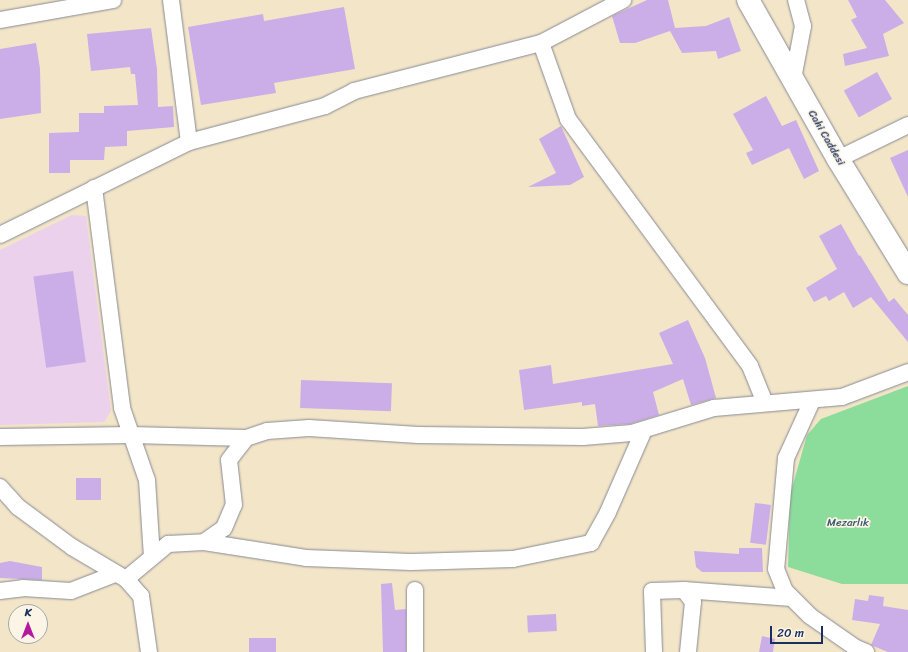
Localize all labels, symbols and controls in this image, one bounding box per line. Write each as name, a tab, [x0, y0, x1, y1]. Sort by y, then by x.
street label: Cahi Caddesi	[805, 108, 847, 168]
park label: Mezarlık	[827, 516, 869, 530]
text: K	[25, 603, 31, 622]
north arrow	[8, 604, 48, 644]
scale bar	[772, 618, 825, 644]
text: 20 m	[777, 622, 804, 644]

